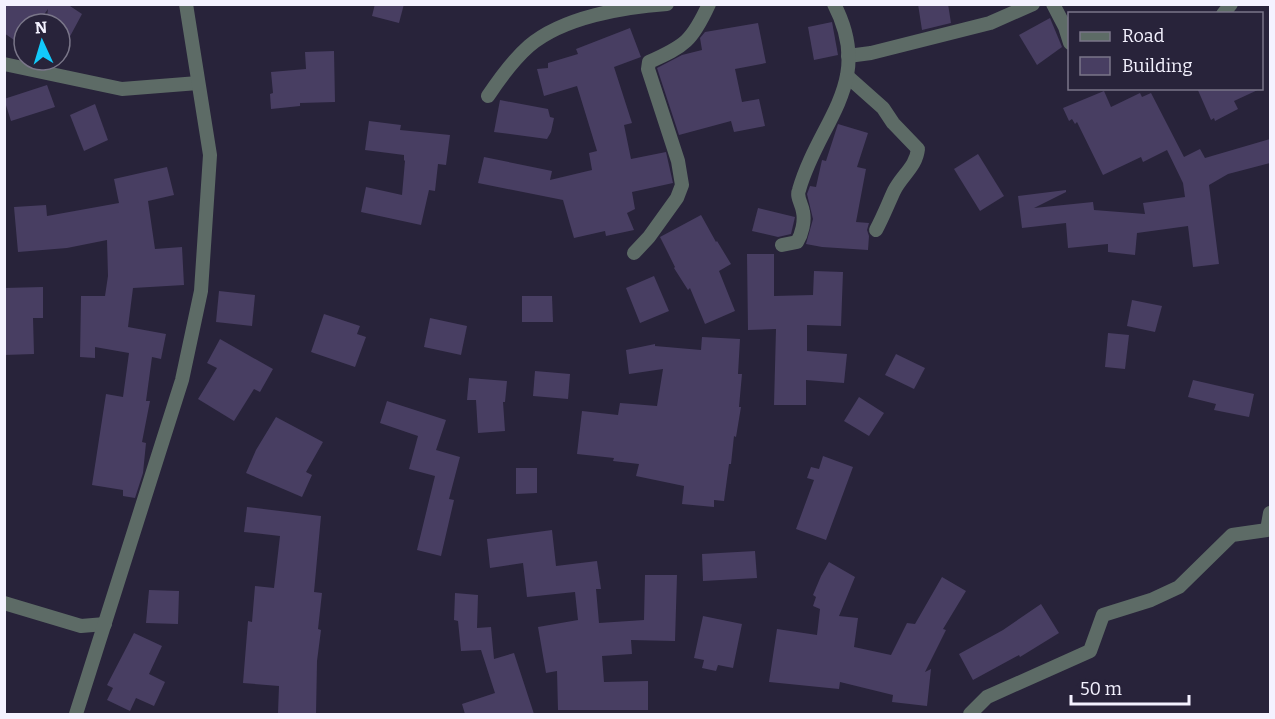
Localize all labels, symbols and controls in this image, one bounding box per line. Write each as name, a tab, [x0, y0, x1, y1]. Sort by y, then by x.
north arrow	[12, 12, 72, 72]
legend	[1068, 12, 1263, 90]
text: N	[34, 18, 48, 37]
text: Road	[1122, 25, 1165, 47]
text: Building	[1122, 55, 1193, 77]
scale bar	[1071, 668, 1190, 706]
text: 50 m	[1080, 678, 1122, 700]

